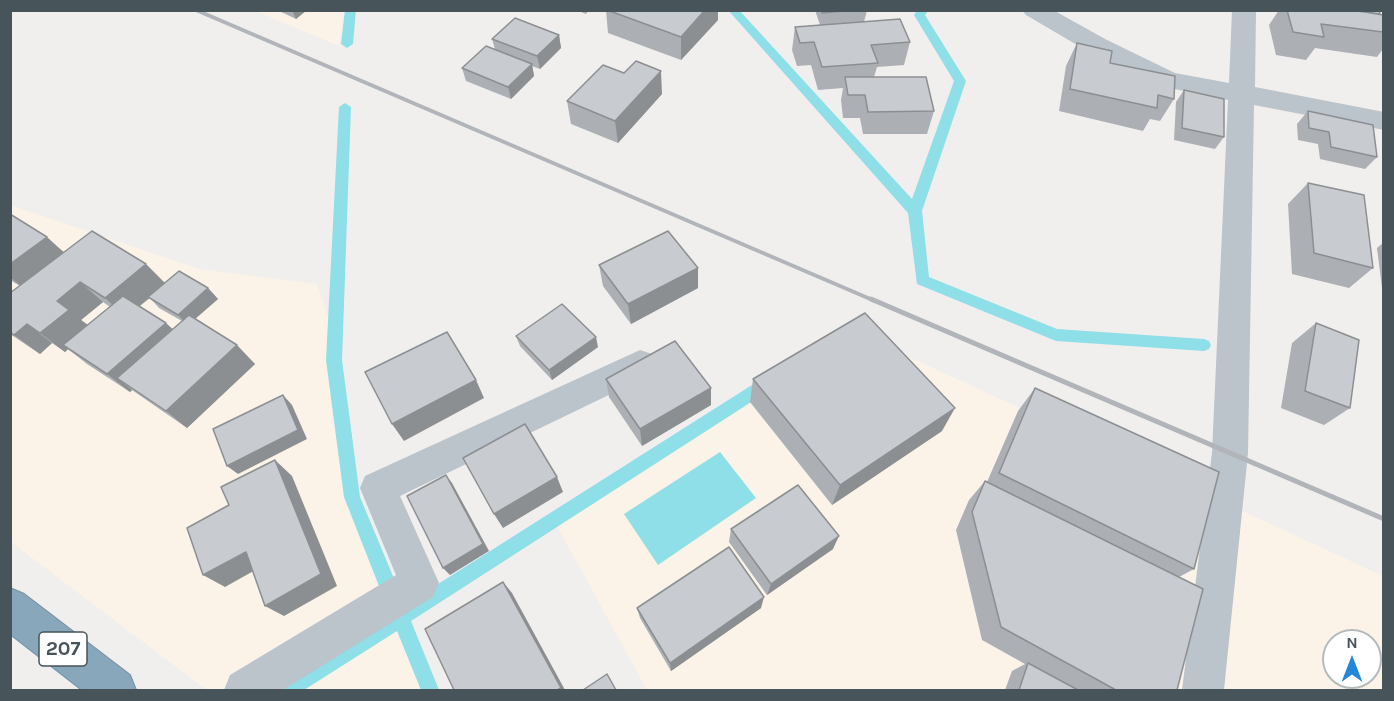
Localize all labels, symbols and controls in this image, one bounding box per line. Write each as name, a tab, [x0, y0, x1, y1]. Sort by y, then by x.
north arrow	[1322, 629, 1382, 689]
road number: 207	[39, 632, 87, 666]
text: N	[1346, 633, 1358, 652]

